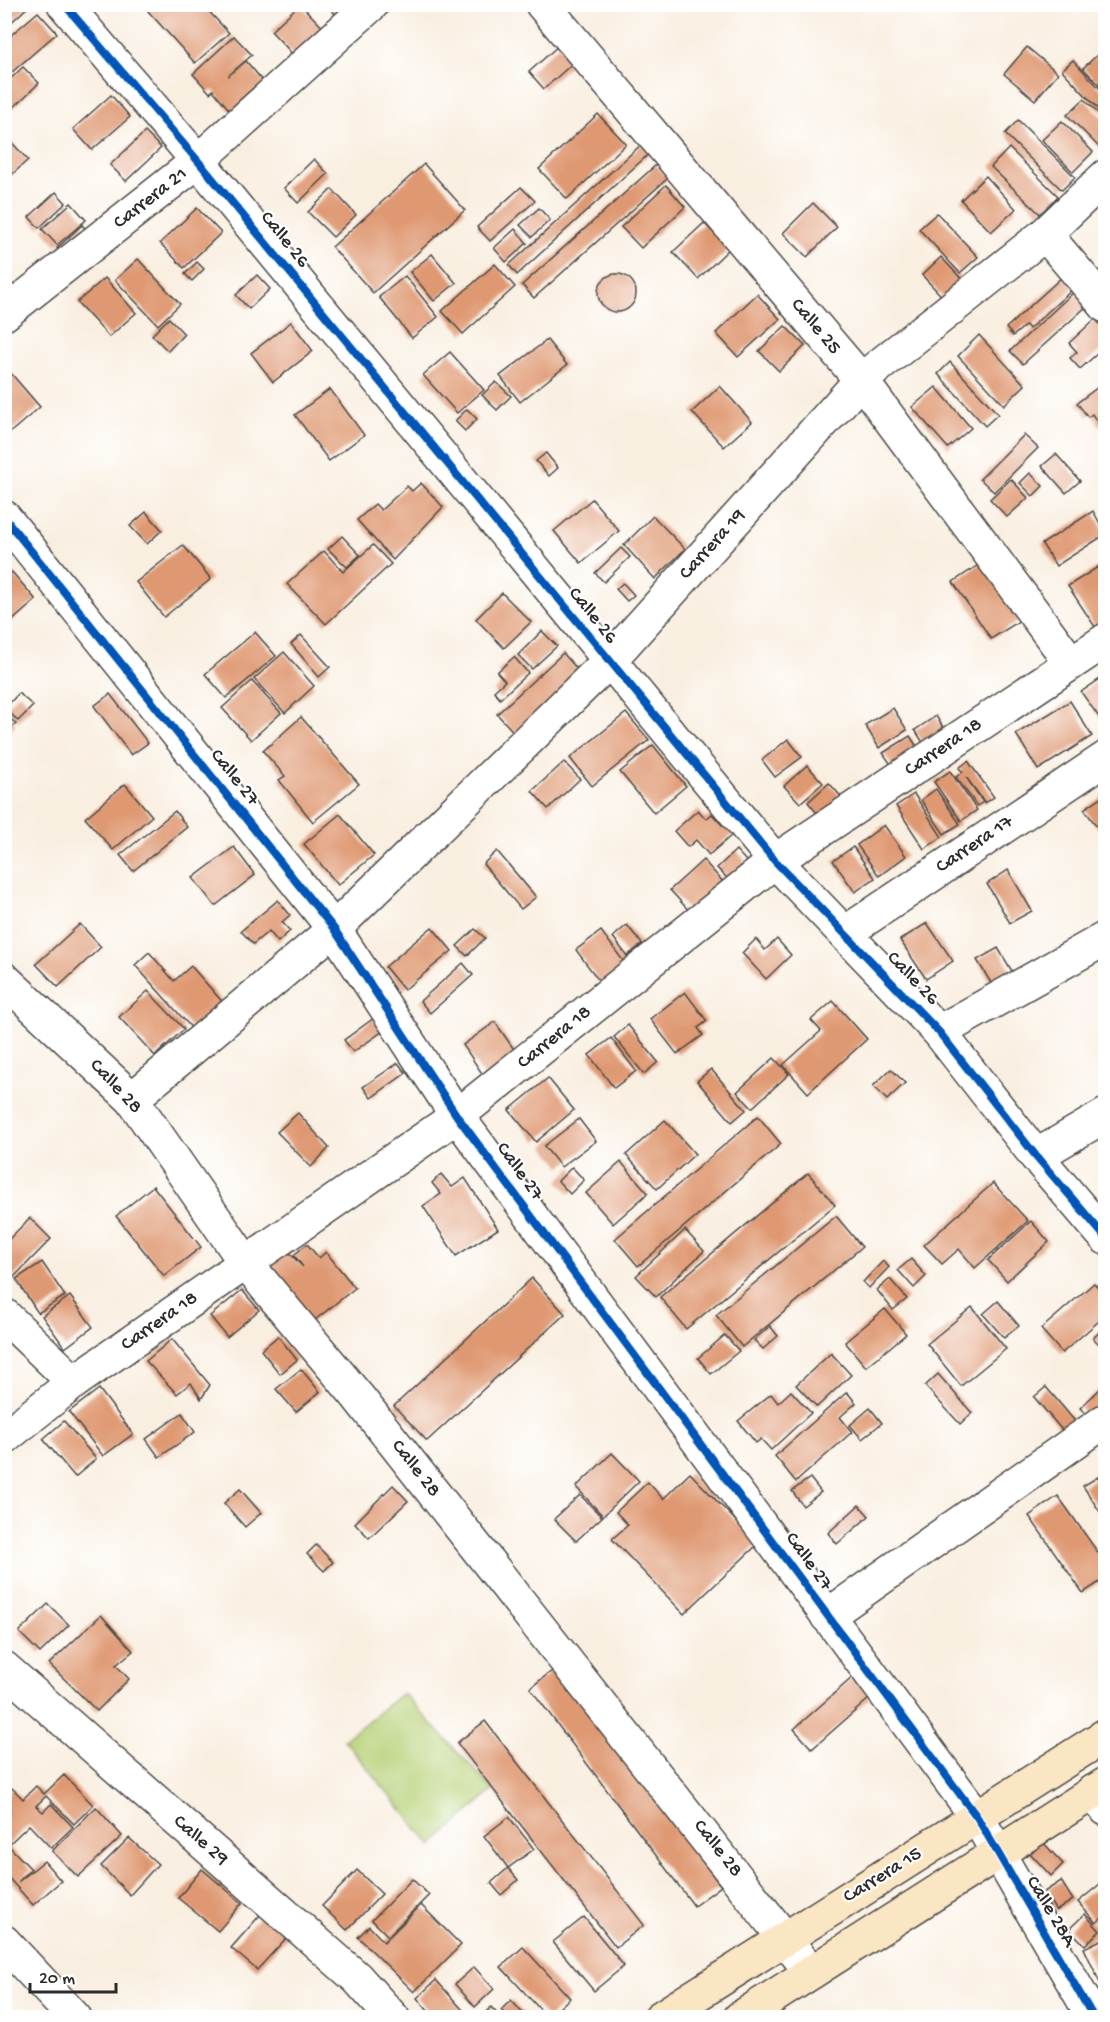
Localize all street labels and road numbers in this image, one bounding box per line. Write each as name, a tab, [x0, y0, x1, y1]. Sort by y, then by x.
street label: Carrera 21	[110, 163, 192, 235]
street label: Calle 26	[254, 207, 314, 273]
street label: Calle 25	[785, 294, 845, 360]
street label: Carrera 19	[675, 505, 751, 585]
street label: Calle 26	[562, 583, 622, 649]
street label: Carrera 18	[901, 714, 987, 782]
street label: Calle 27	[204, 745, 264, 811]
street label: Carrera 17	[932, 811, 1018, 879]
street label: Calle 26	[881, 947, 944, 1011]
street label: Carrera 18	[513, 1001, 597, 1075]
street label: Calle 28	[84, 1055, 146, 1119]
street label: Calle 27	[490, 1139, 548, 1206]
street label: Carrera 18	[117, 1287, 203, 1357]
street label: Calle 28	[385, 1436, 445, 1502]
street label: Calle 27	[779, 1529, 837, 1596]
street label: Calle 29	[168, 1811, 232, 1871]
street label: Calle 28	[687, 1816, 747, 1882]
street label: Carrera 15	[840, 1843, 926, 1909]
street label: Calle 28A	[1020, 1872, 1081, 1953]

